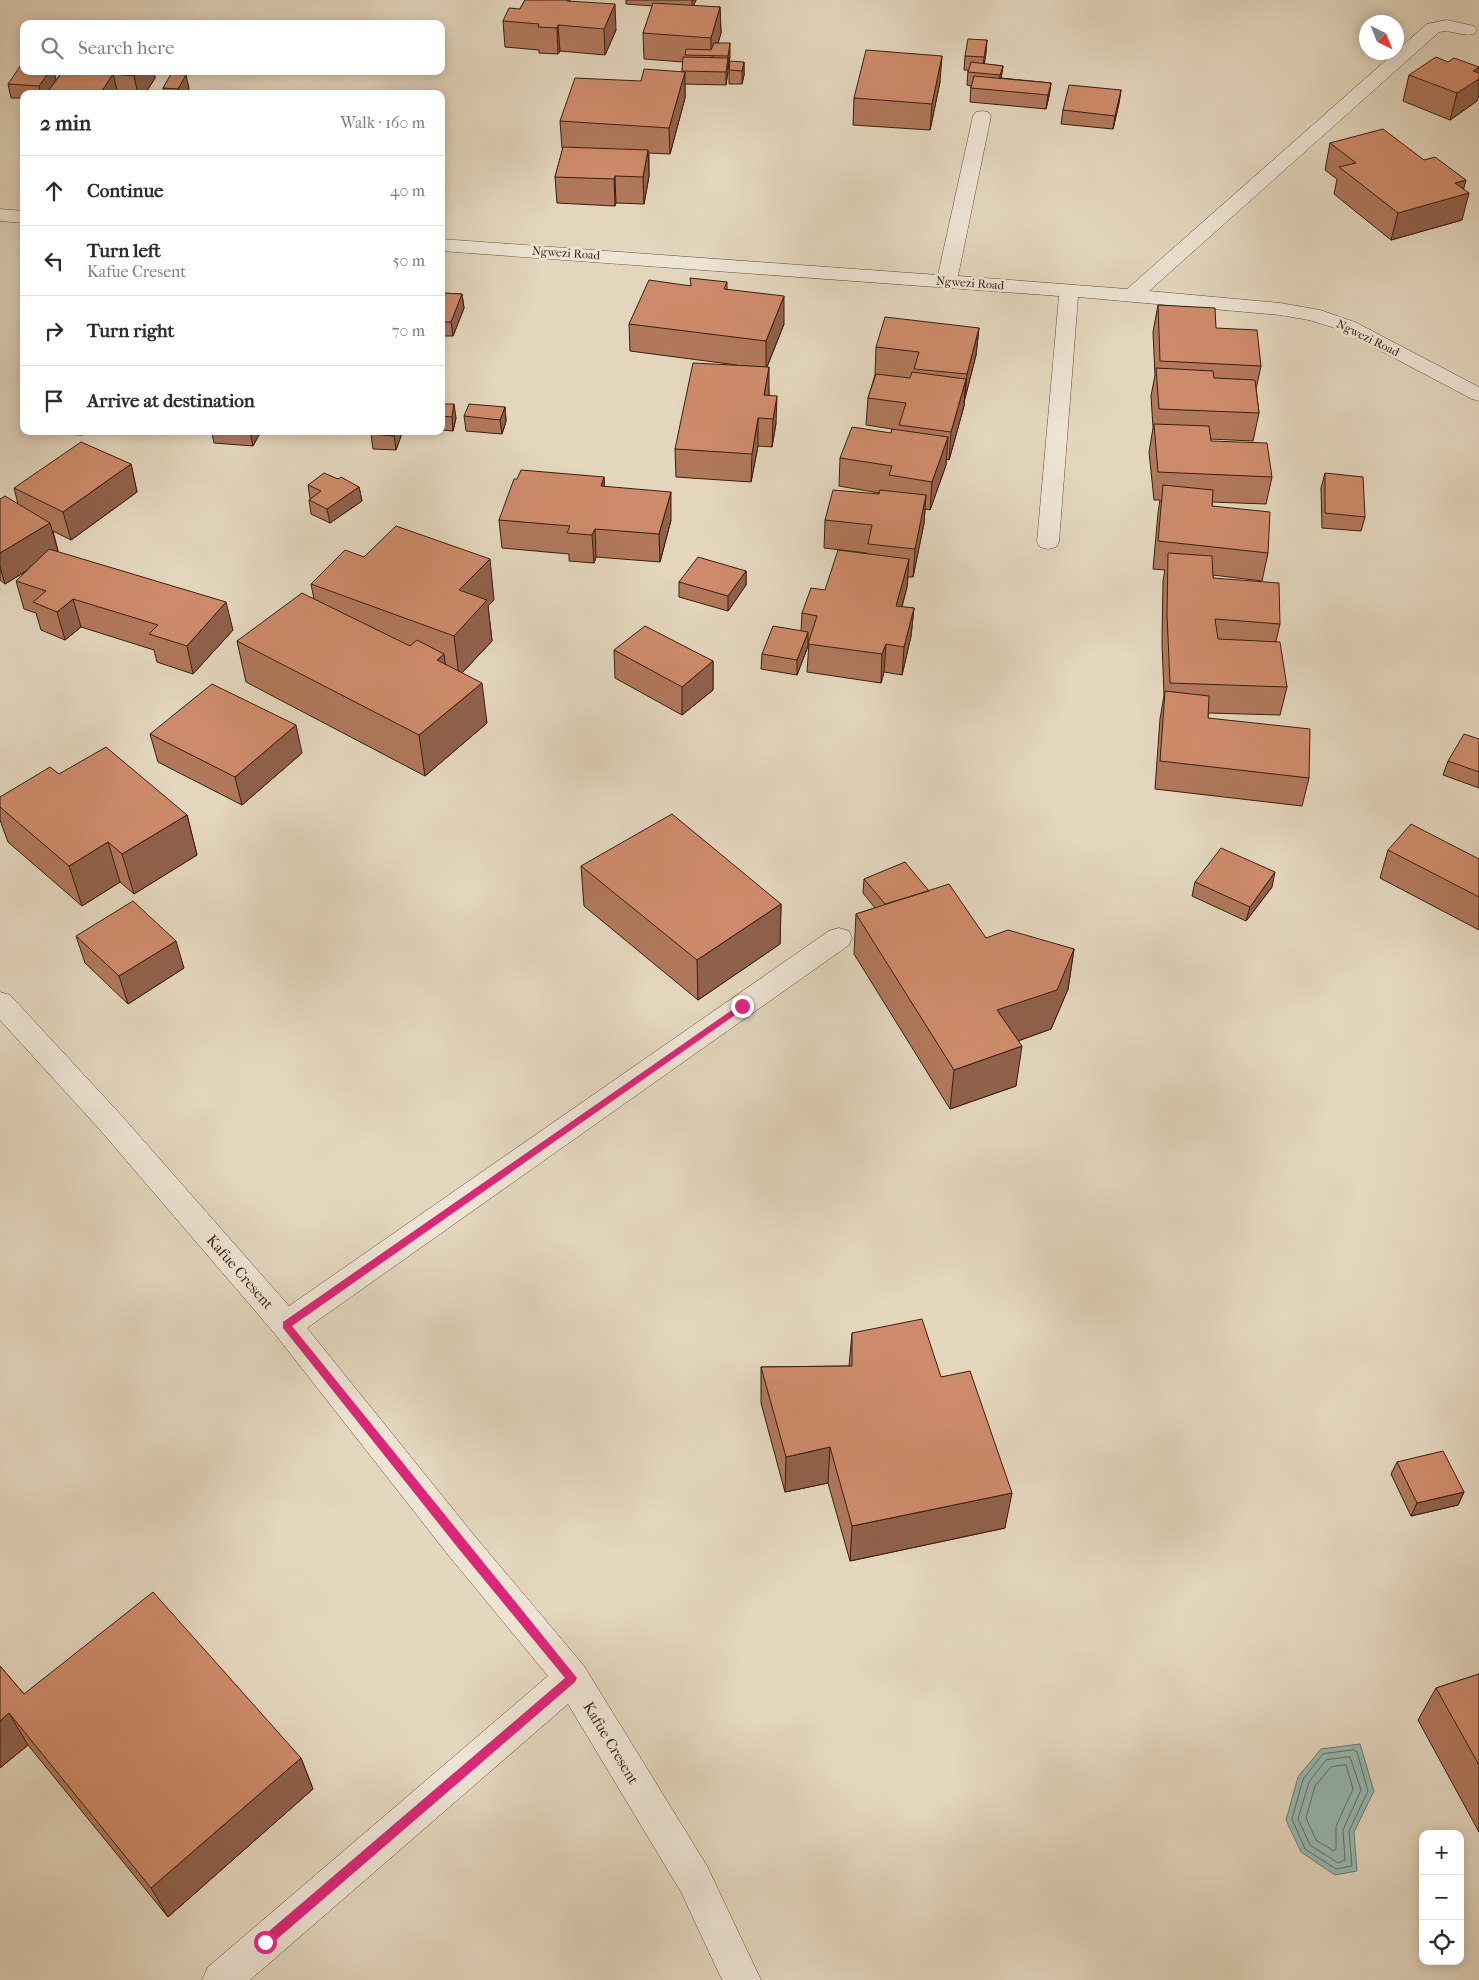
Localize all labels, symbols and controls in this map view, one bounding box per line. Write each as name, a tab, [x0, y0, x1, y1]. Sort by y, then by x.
north arrow	[1359, 15, 1404, 60]
search box	[20, 20, 445, 75]
icon: search	[38, 34, 66, 62]
text: Search here	[78, 37, 174, 59]
text: 2 min	[40, 111, 91, 135]
text: Walk · 160 m	[340, 113, 425, 132]
icon: ahead	[40, 177, 68, 205]
text: Continue	[87, 180, 163, 202]
text: 40 m	[390, 181, 425, 200]
text: Turn left	[87, 240, 161, 262]
street label: Ngwezi Road	[531, 244, 601, 262]
icon: left	[40, 247, 68, 275]
text: 50 m	[393, 251, 425, 270]
text: Kafue Cresent	[87, 262, 186, 281]
street label: Ngwezi Road	[935, 274, 1005, 292]
icon: right	[40, 317, 68, 345]
street label: Ngwezi Road	[1334, 317, 1402, 359]
text: Turn right	[87, 320, 174, 342]
text: 70 m	[392, 321, 425, 340]
icon: arrive	[40, 387, 68, 415]
text: Arrive at destination	[87, 390, 255, 412]
route end	[731, 995, 754, 1018]
street label: Kafue Cresent	[203, 1231, 278, 1313]
street label: Kafue Cresent	[579, 1699, 643, 1788]
map controls	[1419, 1830, 1464, 1965]
button: +	[1419, 1830, 1464, 1875]
button: −	[1419, 1875, 1464, 1920]
button: locate	[1419, 1920, 1464, 1965]
route start	[254, 1931, 277, 1954]

